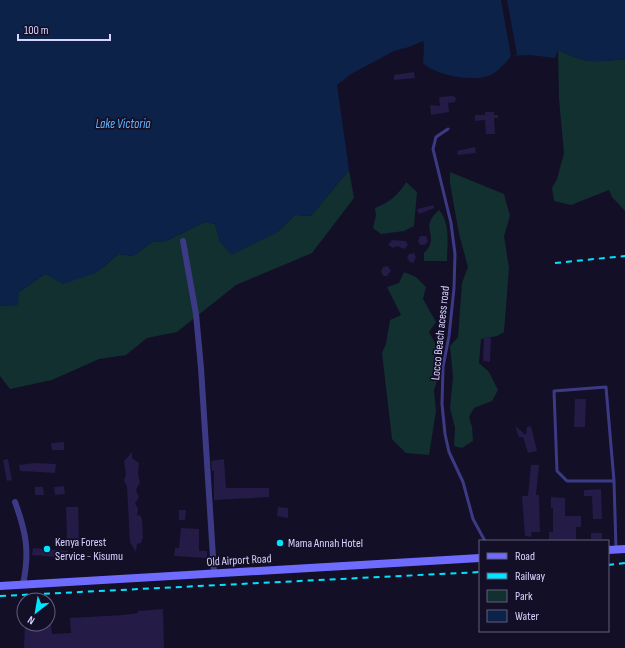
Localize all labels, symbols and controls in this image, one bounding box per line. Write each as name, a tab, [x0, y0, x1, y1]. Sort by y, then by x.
scale bar	[18, 16, 110, 42]
text: 100 m	[24, 23, 49, 38]
water label: Lake Victoria	[95, 116, 151, 132]
street label: Locco Beach acess road	[428, 285, 453, 381]
place label: Kenya Forest Service - Kisumu	[55, 535, 123, 564]
place label: Mama Annah Hotel	[288, 536, 363, 551]
marker: Mama Annah Hotel	[275, 538, 285, 548]
legend	[479, 540, 609, 632]
marker: Kenya Forest Service - Kisumu	[42, 544, 52, 554]
text: Road	[515, 549, 535, 564]
street label: Old Airport Road	[206, 551, 272, 570]
text: Railway	[515, 569, 546, 584]
text: Park	[515, 589, 533, 604]
north arrow	[16, 592, 56, 632]
text: Water	[515, 609, 539, 624]
text: N	[25, 613, 37, 627]

